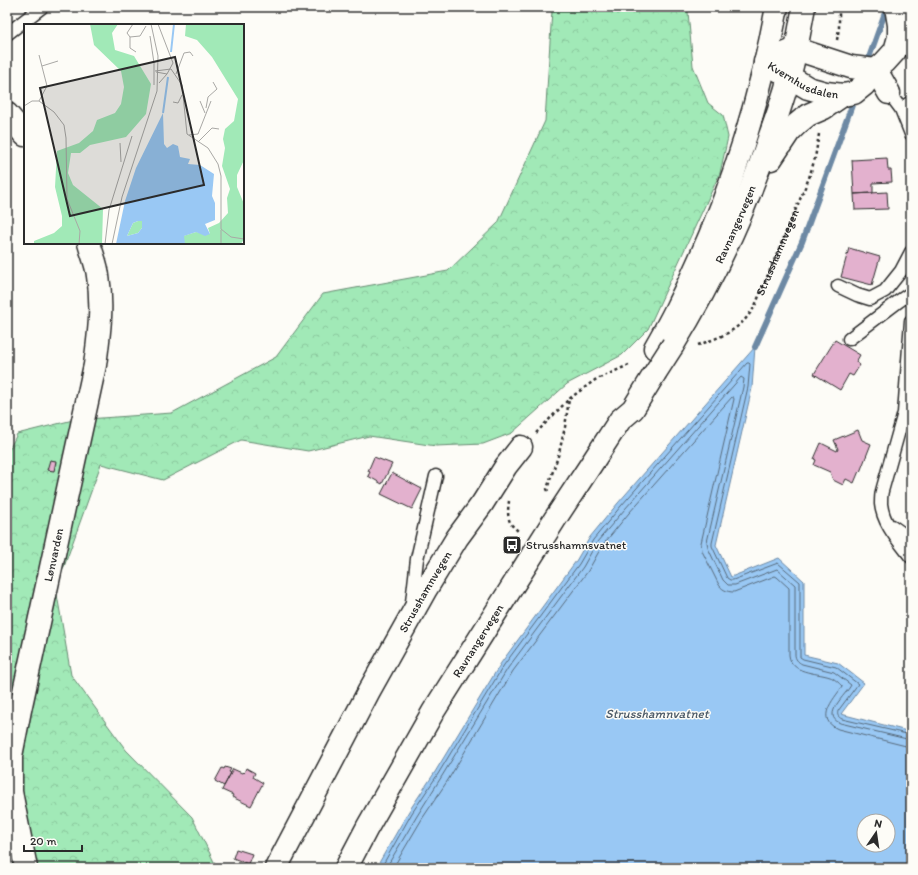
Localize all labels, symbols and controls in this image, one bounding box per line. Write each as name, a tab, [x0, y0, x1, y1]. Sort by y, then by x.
inset map	[24, 24, 244, 244]
street label: Kvernhusdalen	[765, 58, 840, 101]
street label: Ravnangervegen	[712, 183, 759, 266]
street label: Strusshamnvegen	[753, 207, 802, 298]
street label: Lønvarden	[41, 526, 66, 583]
bus stop icon: Strusshamnsvatnet	[501, 534, 523, 556]
place label: Strusshamnsvatnet	[526, 538, 627, 552]
street label: Strusshamnvegen	[396, 548, 455, 635]
street label: Ravnangervegen	[450, 601, 507, 680]
water label: Strusshamnvatnet	[605, 706, 710, 721]
north arrow	[856, 813, 896, 853]
text: N	[873, 817, 883, 831]
scale bar	[24, 827, 82, 853]
text: 20 m	[30, 834, 57, 848]

